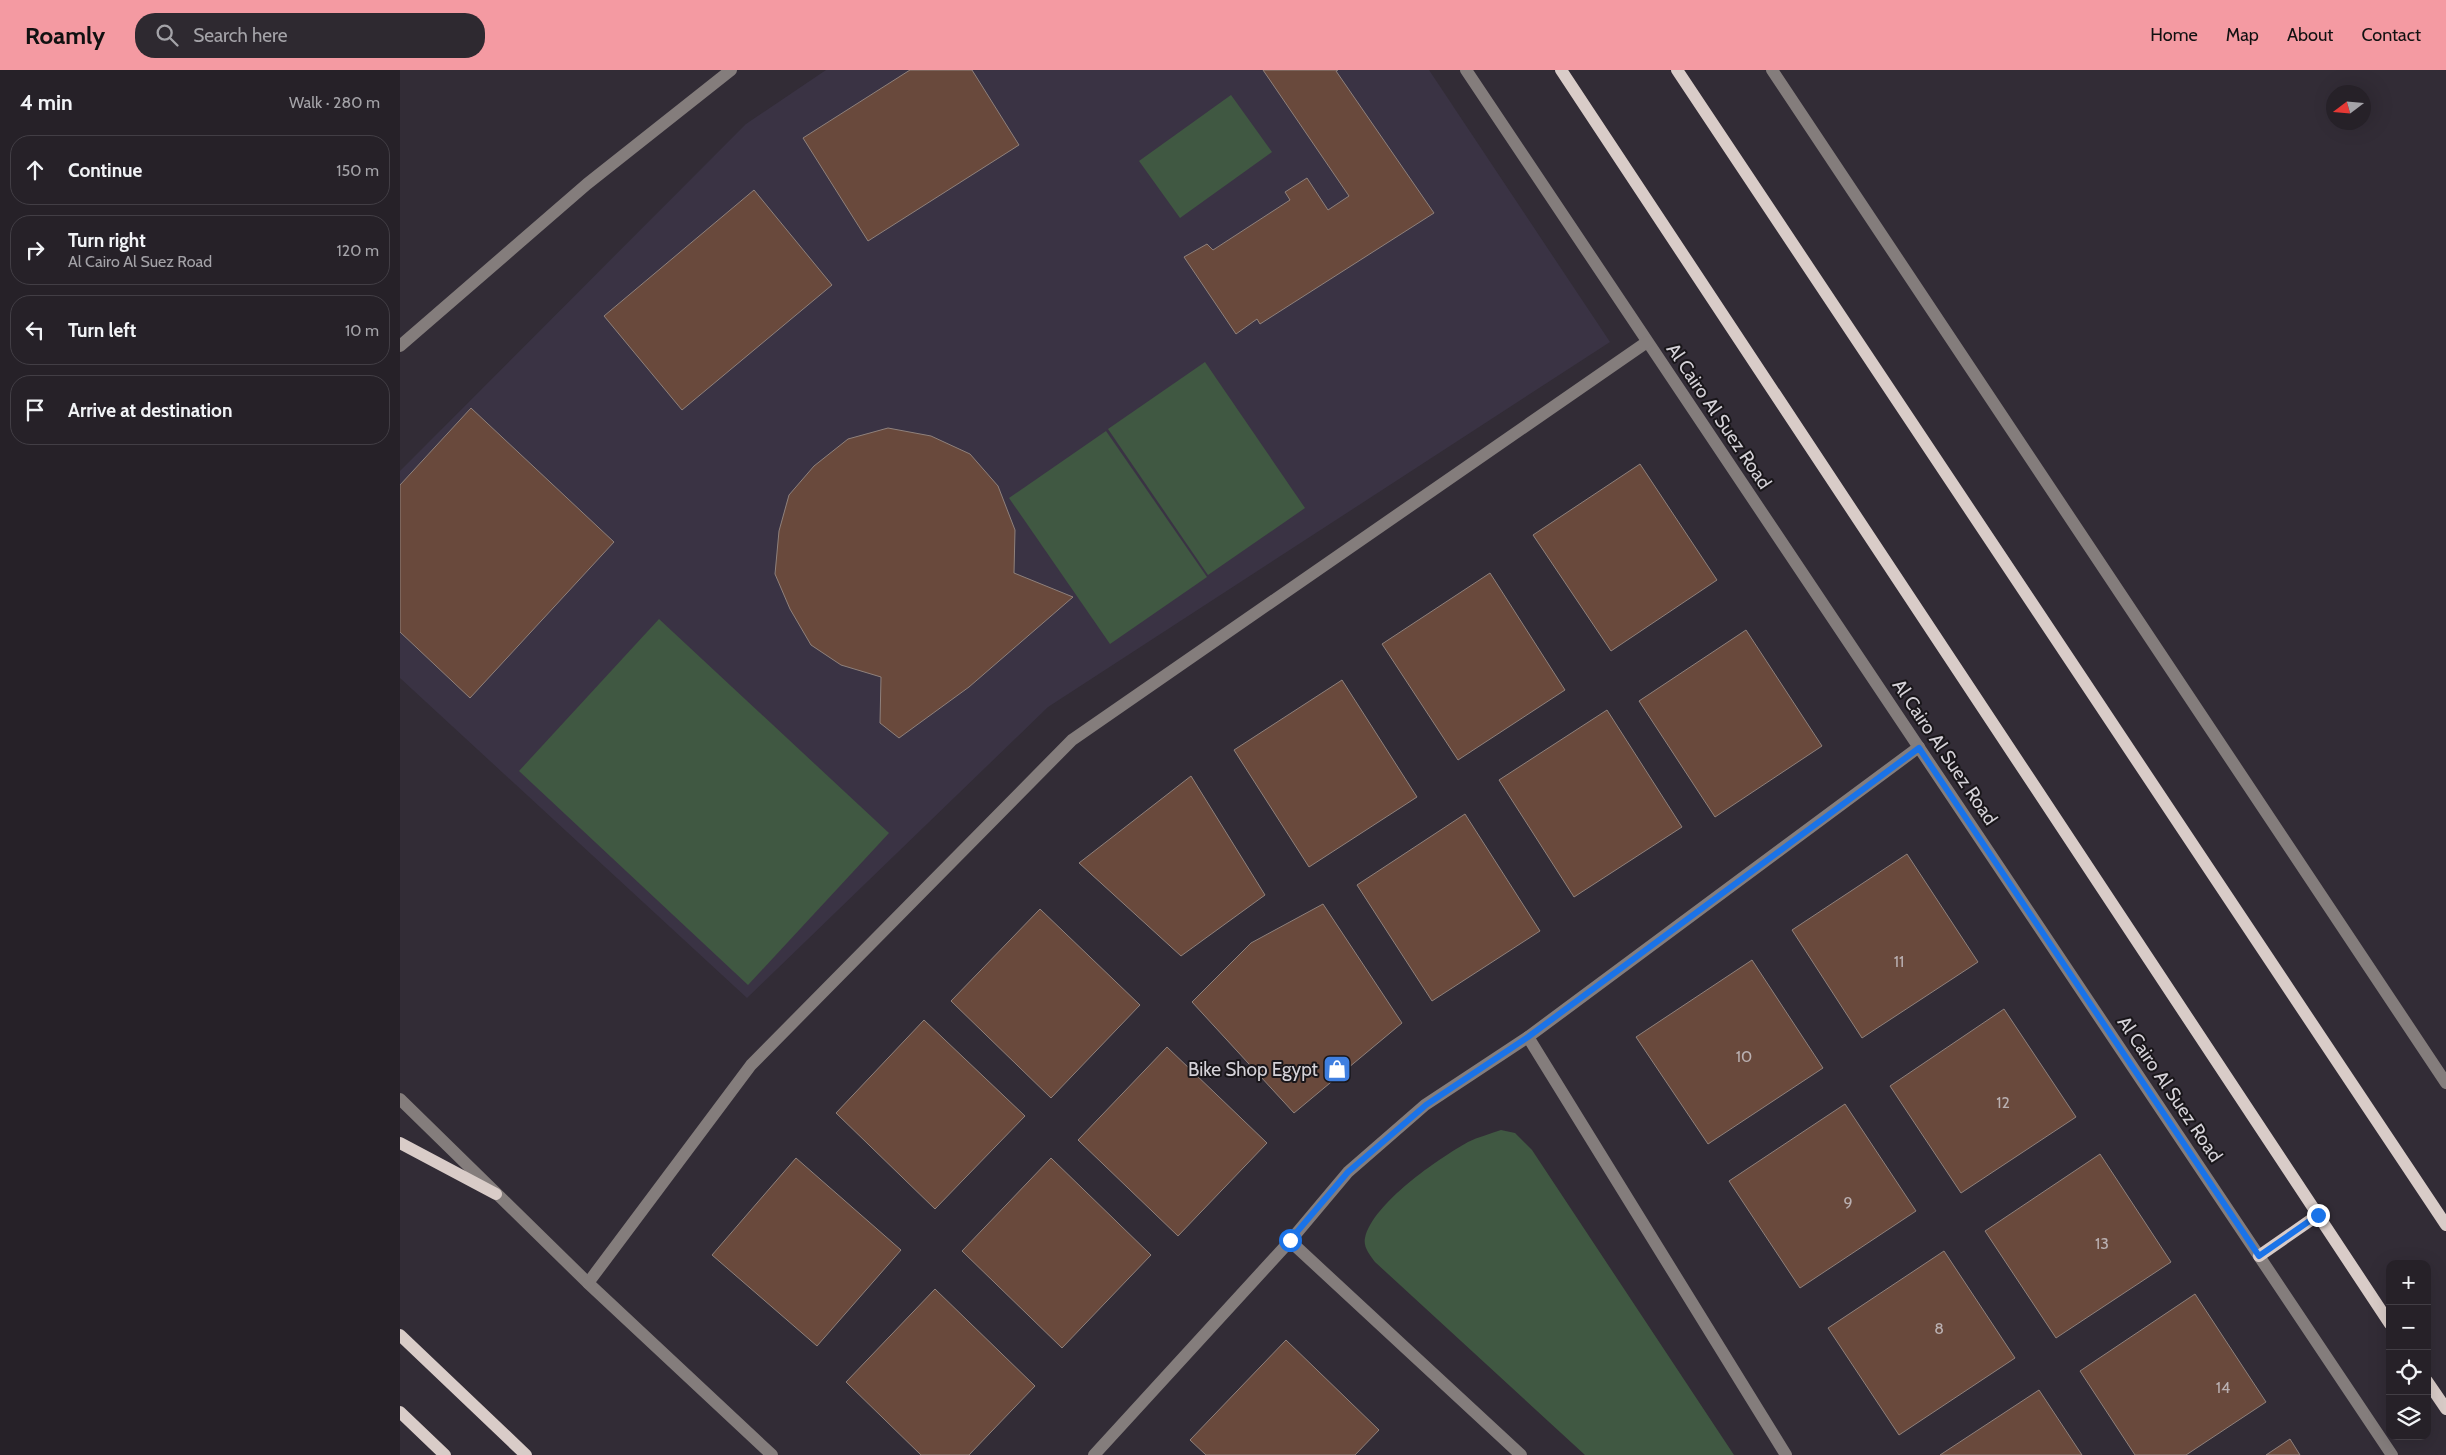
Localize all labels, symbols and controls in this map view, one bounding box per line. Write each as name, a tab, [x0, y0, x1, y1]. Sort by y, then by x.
search box	[135, 13, 485, 58]
text: Roamly	[25, 21, 105, 50]
icon: search	[153, 21, 181, 49]
text: Search here	[193, 24, 288, 47]
text: Home	[2150, 24, 2198, 46]
text: Map	[2226, 24, 2259, 46]
text: About	[2287, 24, 2333, 46]
text: Contact	[2361, 24, 2421, 46]
north arrow	[2326, 85, 2371, 130]
text: 4 min	[20, 90, 73, 115]
text: Walk · 280 m	[289, 93, 380, 112]
icon: ahead	[21, 156, 49, 184]
text: Continue	[68, 159, 142, 182]
text: 150 m	[336, 161, 379, 180]
text: Turn right	[68, 229, 146, 252]
icon: right	[21, 236, 49, 264]
text: 120 m	[337, 241, 379, 260]
text: Al Cairo Al Suez Road	[68, 252, 212, 271]
icon: left	[21, 316, 49, 344]
text: Turn left	[68, 319, 136, 342]
text: 10 m	[345, 321, 379, 340]
street label: Al Cairo Al Suez Road	[1662, 339, 1776, 493]
icon: arrive	[21, 396, 49, 424]
text: Arrive at destination	[68, 399, 232, 422]
street label: Al Cairo Al Suez Road	[1888, 675, 2002, 829]
house number: 11	[1894, 952, 1904, 971]
street label: Al Cairo Al Suez Road	[2113, 1012, 2227, 1166]
house number: 10	[1736, 1047, 1752, 1066]
shop icon: Bike Shop Egypt	[1322, 1054, 1352, 1084]
place label: Bike Shop Egypt	[1188, 1058, 1319, 1081]
house number: 12	[1996, 1093, 2010, 1112]
house number: 9	[1843, 1193, 1853, 1212]
route end	[2307, 1204, 2330, 1227]
route start	[1279, 1229, 1302, 1252]
house number: 13	[2095, 1234, 2109, 1253]
map controls	[2386, 1260, 2431, 1440]
button: +	[2386, 1260, 2431, 1305]
button: −	[2386, 1305, 2431, 1350]
house number: 8	[1934, 1319, 1944, 1338]
button: locate	[2386, 1350, 2431, 1395]
house number: 14	[2216, 1378, 2230, 1397]
button: layers	[2386, 1395, 2431, 1440]

